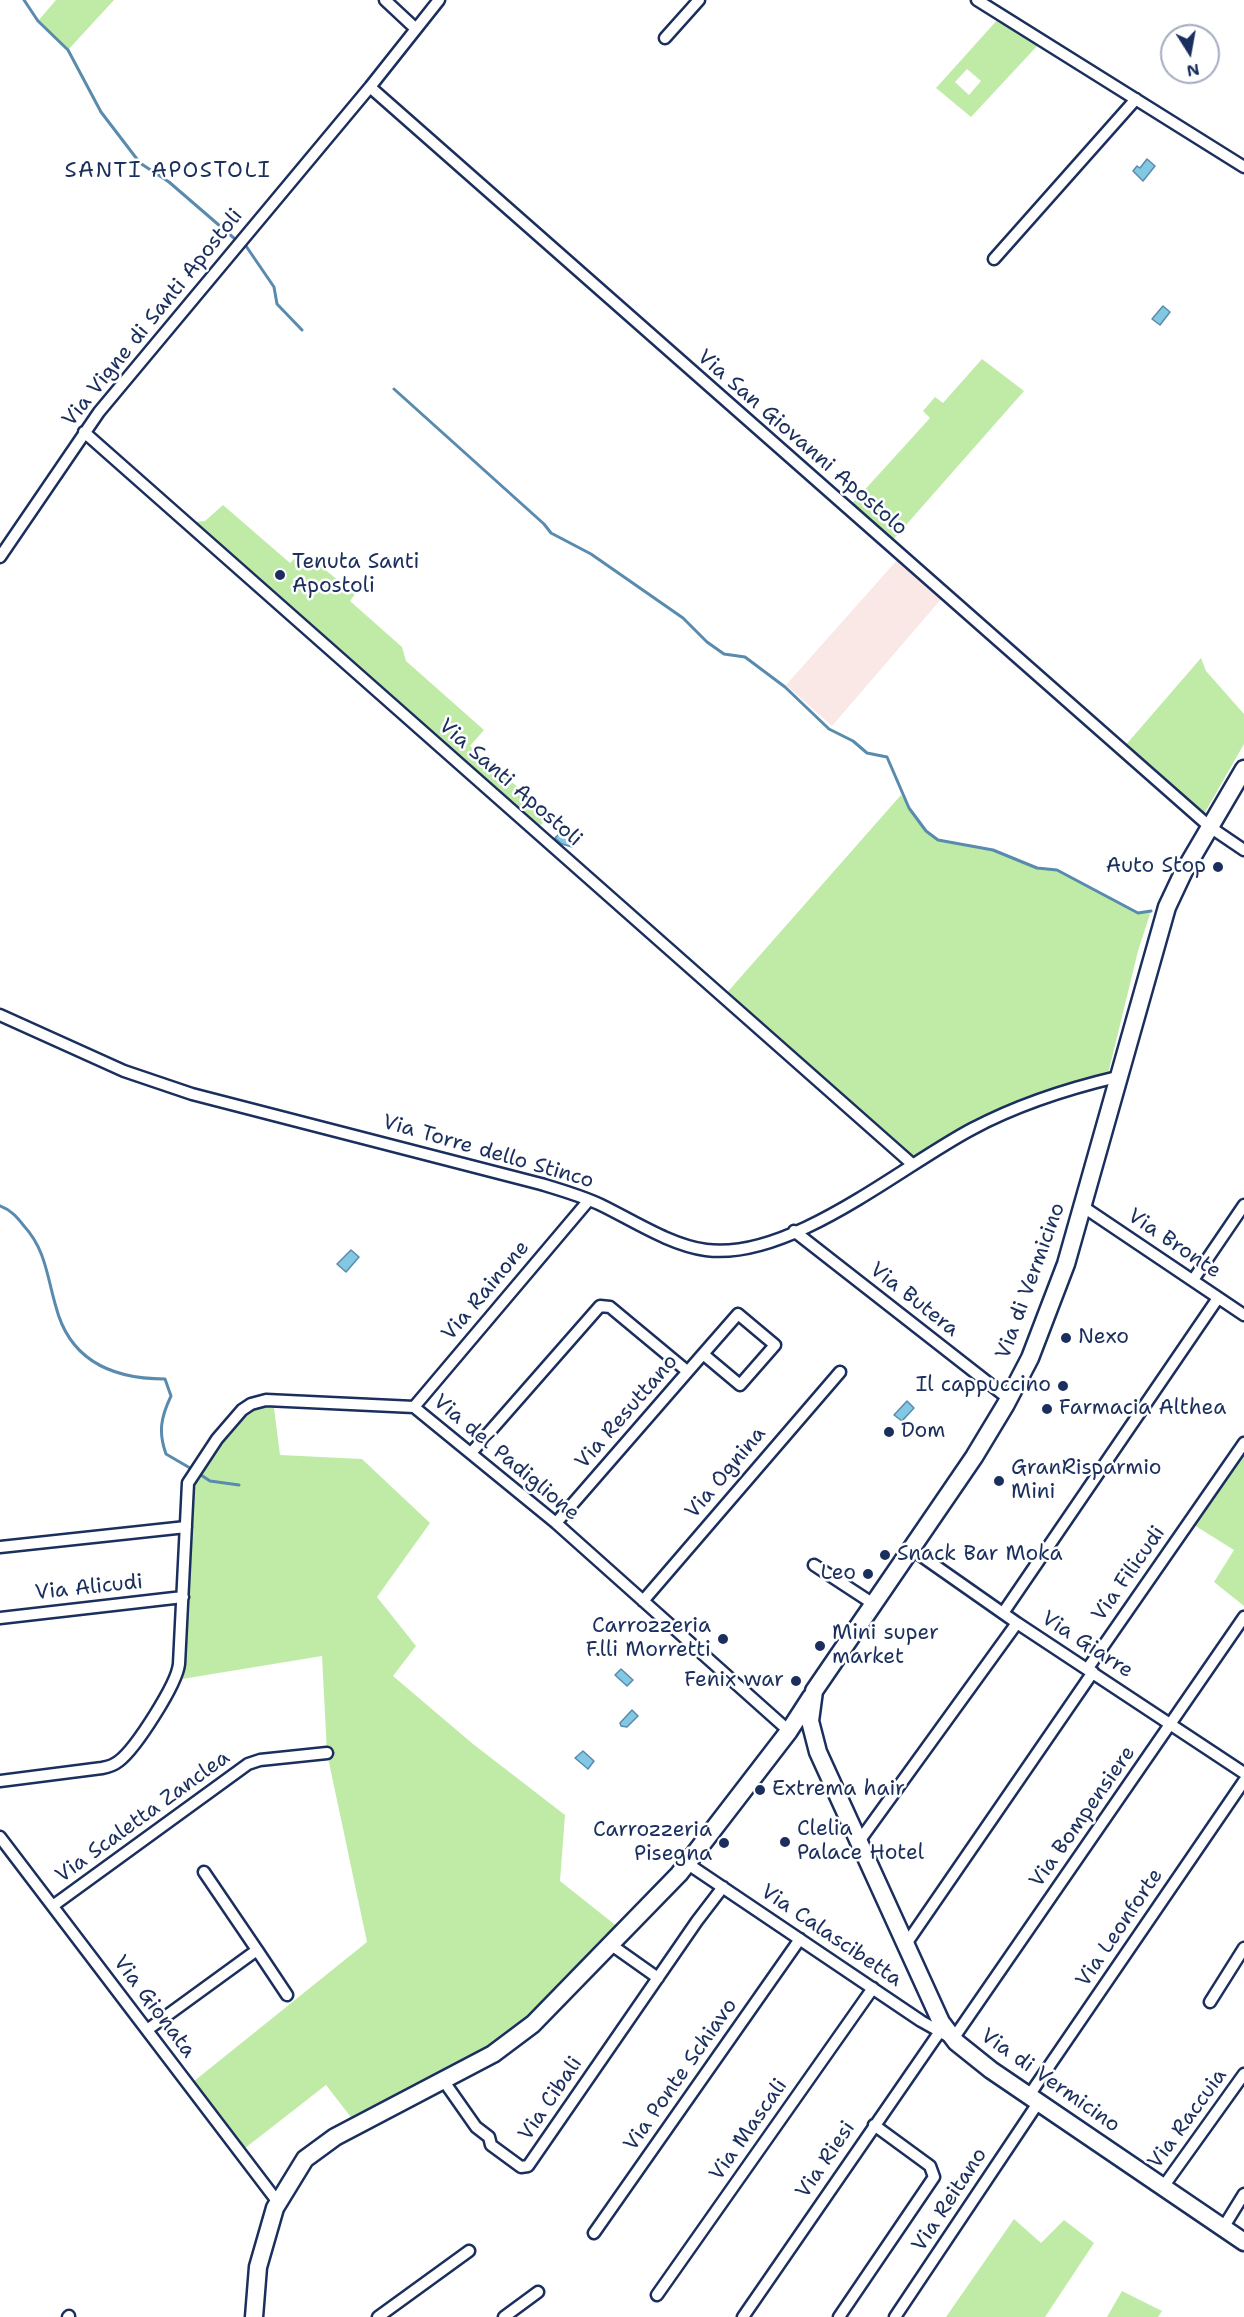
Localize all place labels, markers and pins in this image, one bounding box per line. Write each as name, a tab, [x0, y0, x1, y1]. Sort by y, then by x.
place label: Tenuta Santi Apostoli	[292, 550, 419, 600]
marker: Tenuta Santi Apostoli	[273, 568, 287, 582]
place label: Auto Stop	[1106, 854, 1206, 880]
marker: Auto Stop	[1211, 860, 1225, 874]
place label: Nexo	[1078, 1325, 1129, 1351]
marker: Nexo	[1059, 1331, 1073, 1345]
place label: Il cappuccino	[916, 1373, 1051, 1399]
marker: Il cappuccino	[1056, 1379, 1070, 1393]
place label: Farmacia Althea	[1059, 1396, 1226, 1422]
marker: Farmacia Althea	[1040, 1402, 1054, 1416]
place label: Dom	[901, 1419, 945, 1445]
marker: Dom	[882, 1425, 896, 1439]
place label: GranRisparmio Mini	[1011, 1456, 1162, 1506]
marker: GranRisparmio Mini	[992, 1474, 1006, 1488]
place label: Snack Bar Moka	[897, 1542, 1063, 1568]
marker: Snack Bar Moka	[878, 1548, 892, 1562]
place label: Leo	[821, 1561, 856, 1587]
marker: Leo	[861, 1567, 875, 1581]
place label: Carrozzeria F.lli Morretti	[586, 1614, 711, 1664]
place label: Mini super market	[832, 1621, 939, 1671]
marker: Carrozzeria F.lli Morretti	[716, 1632, 730, 1646]
marker: Mini super market	[813, 1639, 827, 1653]
place label: Fenix war	[684, 1668, 784, 1694]
marker: Fenix war	[789, 1674, 803, 1688]
place label: Extrema hair	[772, 1777, 905, 1803]
marker: Extrema hair	[753, 1783, 767, 1797]
place label: Clelia Palace Hotel	[797, 1817, 924, 1867]
place label: Carrozzeria Pisegna	[593, 1818, 712, 1868]
marker: Clelia Palace Hotel	[778, 1835, 792, 1849]
marker: Carrozzeria Pisegna	[717, 1836, 731, 1850]

